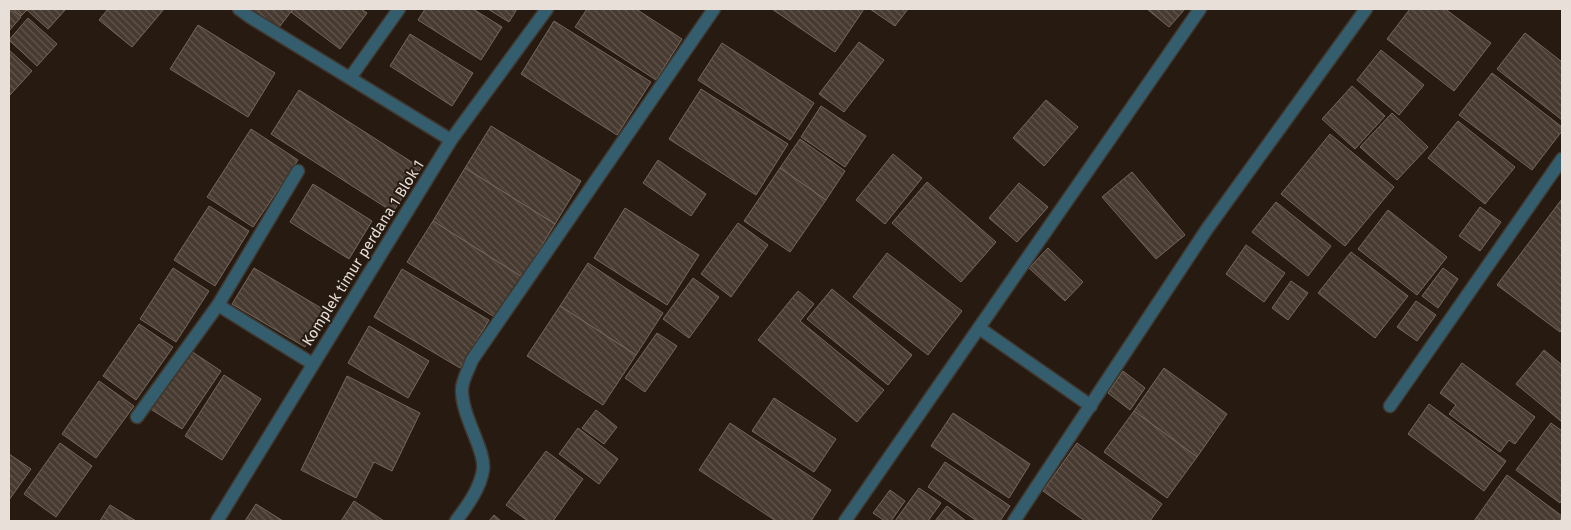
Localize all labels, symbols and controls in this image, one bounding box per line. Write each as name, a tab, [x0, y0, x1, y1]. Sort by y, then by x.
street label: Komplek timur perdana 1 Blok 1	[298, 157, 428, 349]

